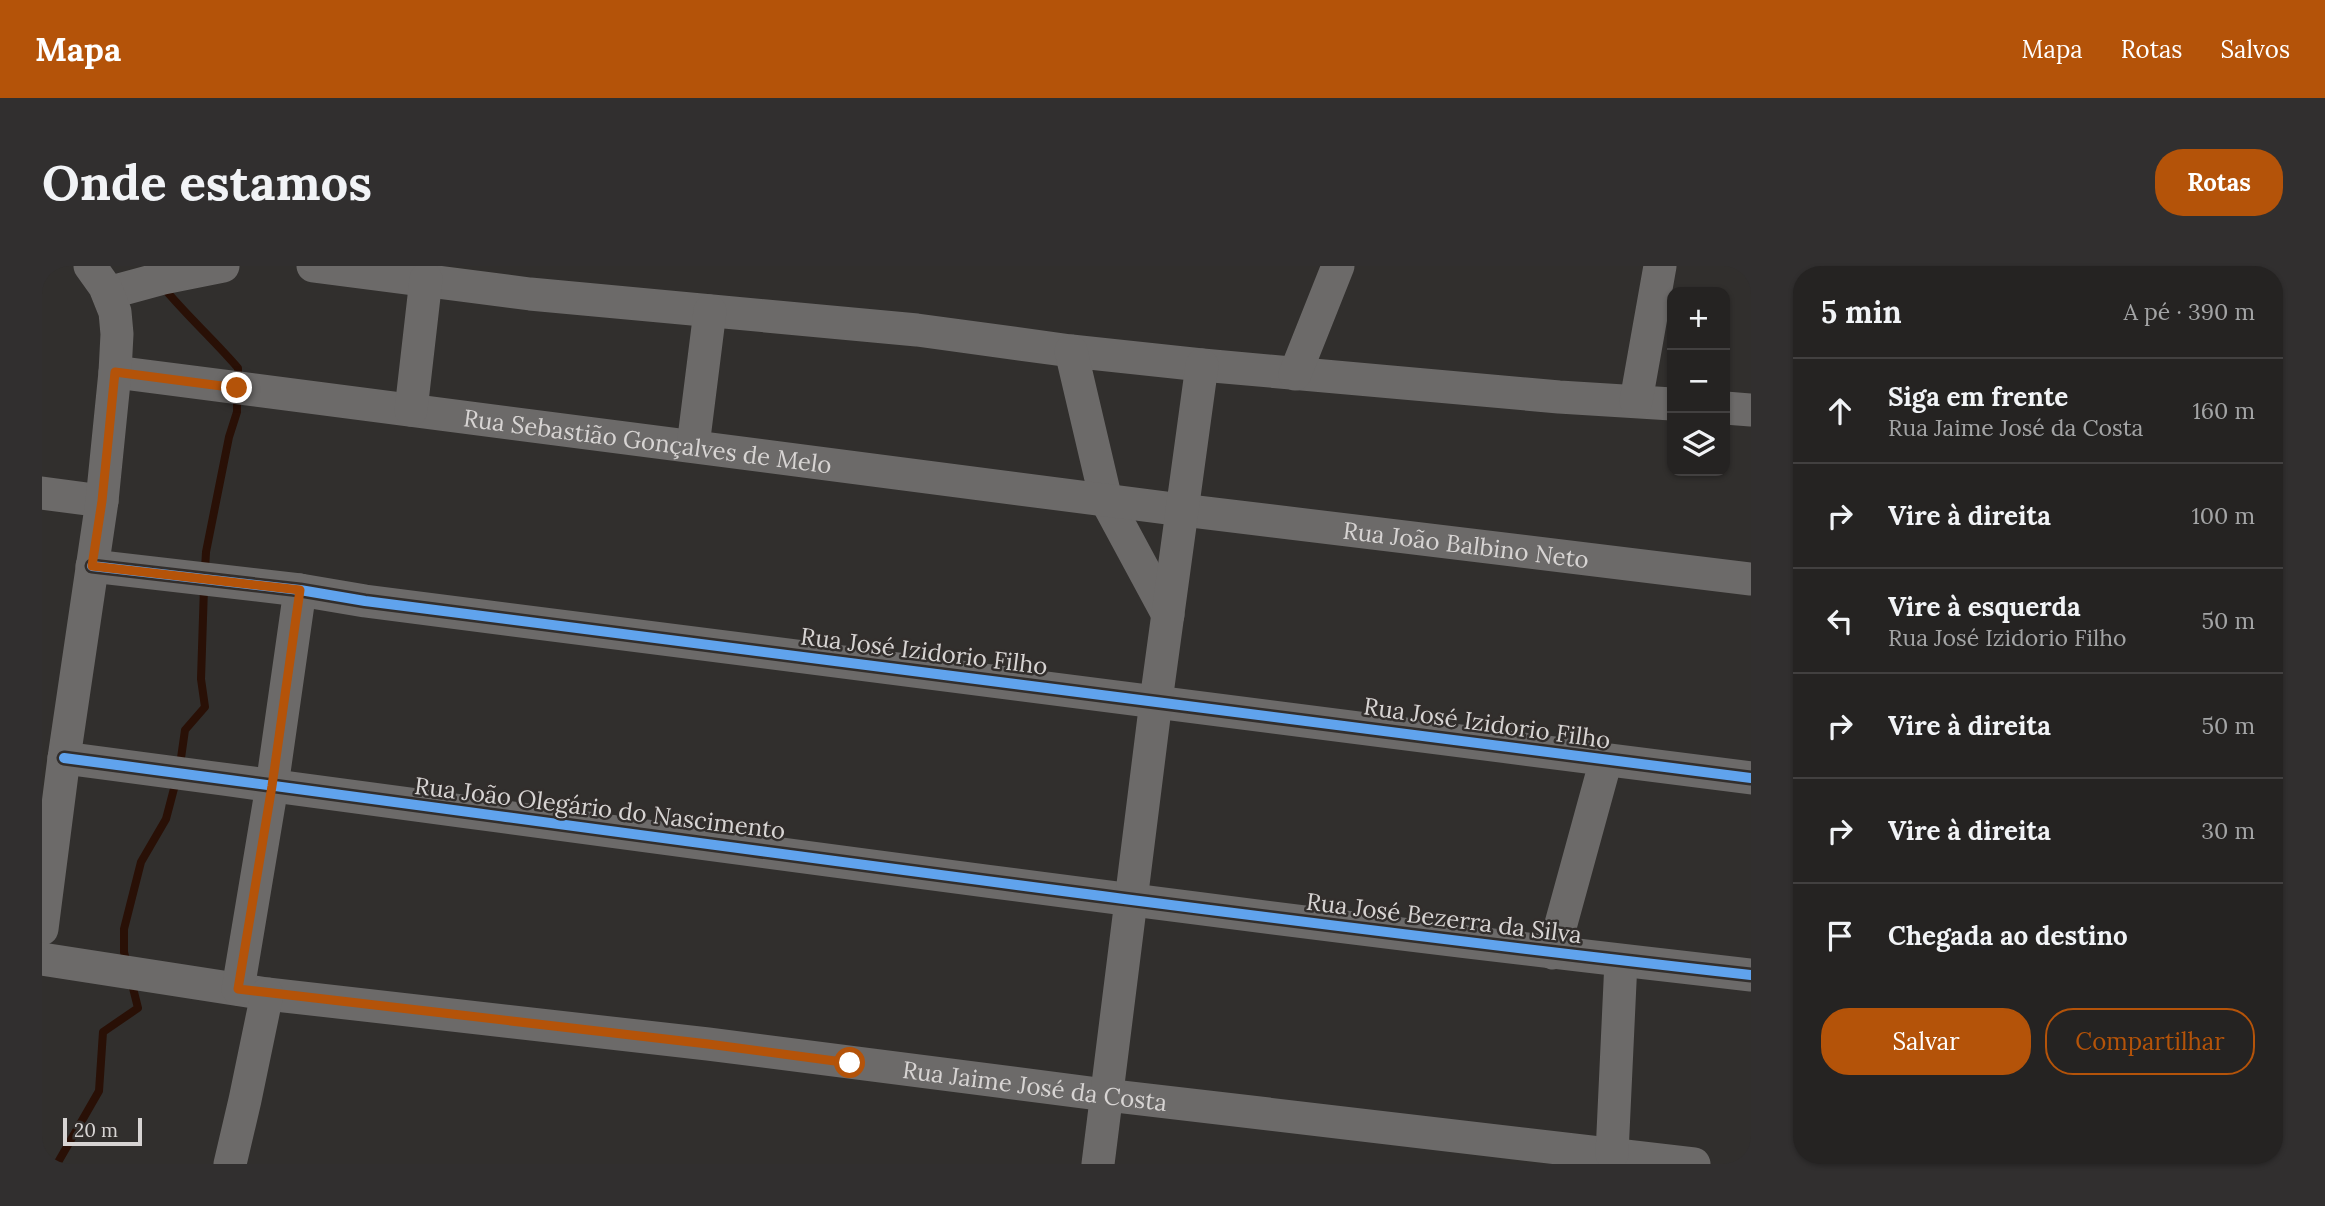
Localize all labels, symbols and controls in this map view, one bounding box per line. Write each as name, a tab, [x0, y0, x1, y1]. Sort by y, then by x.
text: Mapa	[35, 28, 121, 70]
text: Mapa	[2022, 34, 2083, 65]
text: Rotas	[2121, 34, 2182, 65]
text: Salvos	[2220, 34, 2290, 65]
button: Rotas	[2155, 149, 2283, 216]
text: Onde estamos	[42, 151, 372, 213]
map controls	[1667, 287, 1730, 476]
button: +	[1667, 287, 1730, 350]
text: 5 min	[1821, 293, 1902, 331]
text: A pé · 390 m	[2124, 297, 2255, 326]
button: −	[1667, 350, 1730, 413]
route end	[221, 372, 252, 403]
text: Siga em frente	[1888, 380, 2068, 413]
icon: ahead	[1821, 392, 1859, 430]
text: 160 m	[2192, 396, 2255, 425]
street label: Rua Sebastião Gonçalves de Melo	[462, 402, 834, 480]
button: layers	[1667, 413, 1730, 476]
text: Rua Jaime José da Costa	[1888, 413, 2143, 442]
icon: right	[1821, 497, 1859, 535]
text: Vire à direita	[1888, 499, 2051, 532]
text: 100 m	[2191, 501, 2255, 530]
street label: Rua João Balbino Neto	[1341, 514, 1591, 575]
text: Vire à esquerda	[1888, 590, 2081, 623]
icon: left	[1821, 602, 1859, 640]
text: 50 m	[2202, 606, 2255, 635]
street label: Rua José Izidorio Filho	[799, 620, 1049, 682]
text: Rua José Izidorio Filho	[1888, 623, 2127, 652]
street label: Rua José Izidorio Filho	[1362, 690, 1612, 756]
icon: right	[1821, 707, 1859, 745]
text: Vire à direita	[1888, 709, 2051, 742]
text: 50 m	[2202, 711, 2255, 740]
street label: Rua João Olegário do Nascimento	[413, 770, 787, 846]
icon: right	[1821, 812, 1859, 850]
text: Vire à direita	[1888, 814, 2051, 847]
text: 30 m	[2201, 816, 2255, 845]
street label: Rua José Bezerra da Silva	[1304, 886, 1584, 950]
icon: arrive	[1821, 917, 1859, 955]
text: Chegada ao destino	[1888, 919, 2128, 952]
button: Salvar	[1821, 1008, 2031, 1075]
button: Compartilhar	[2045, 1008, 2255, 1075]
route start	[834, 1047, 865, 1078]
street label: Rua Jaime José da Costa	[901, 1054, 1169, 1118]
scale bar	[63, 1115, 142, 1147]
text: 20 m	[74, 1118, 118, 1142]

